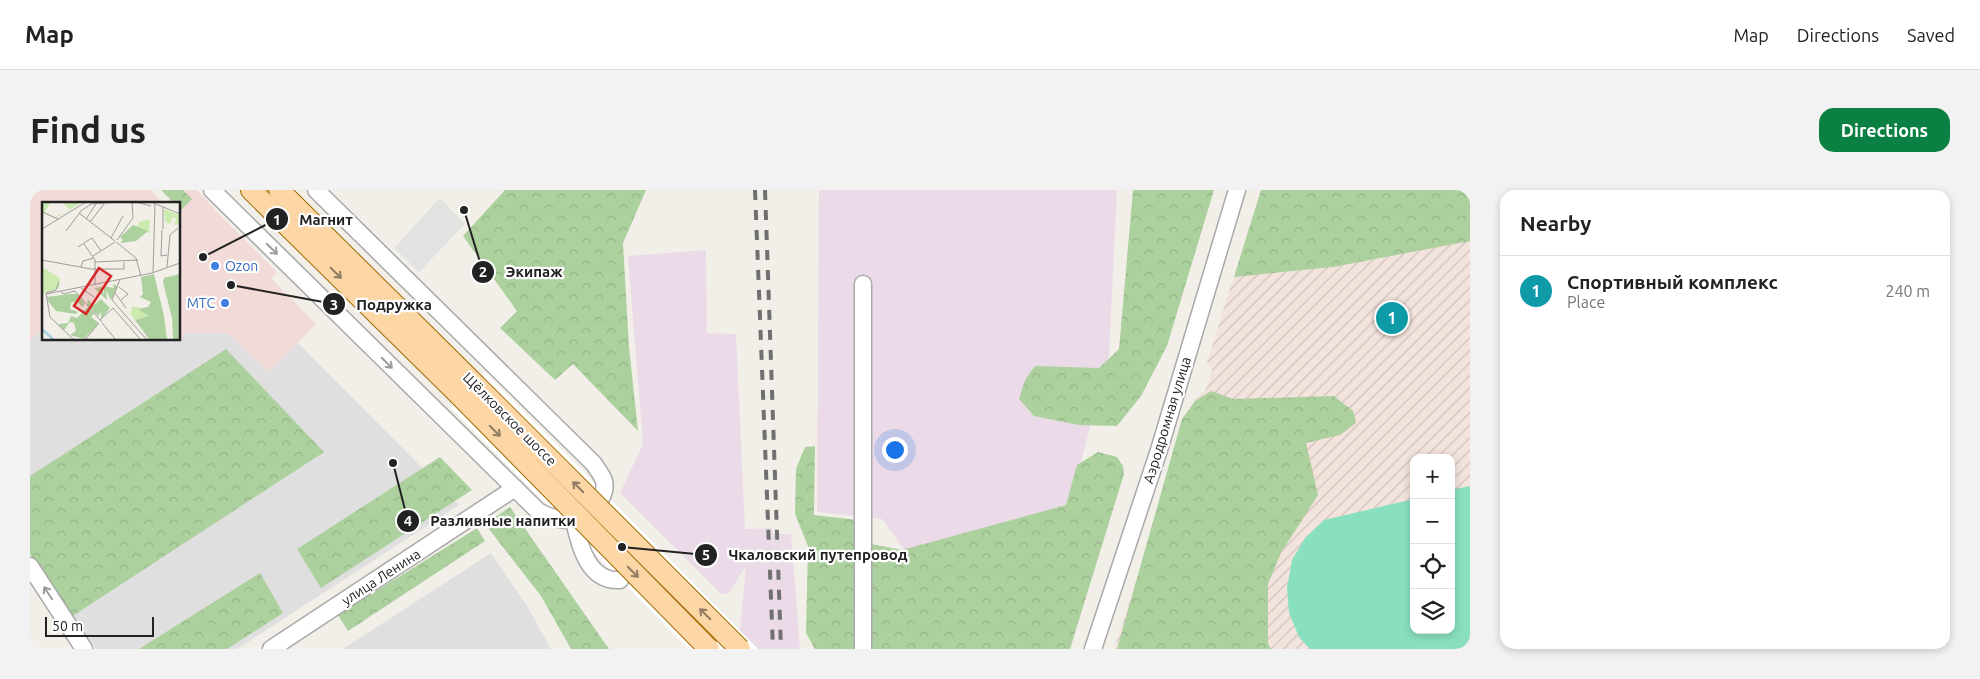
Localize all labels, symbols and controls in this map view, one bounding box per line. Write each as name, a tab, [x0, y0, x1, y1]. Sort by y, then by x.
text: Map	[25, 21, 74, 48]
text: Map	[1733, 25, 1769, 45]
text: Directions	[1797, 25, 1879, 45]
text: Saved	[1907, 25, 1955, 45]
button: Directions	[1819, 108, 1950, 152]
text: Find us	[30, 110, 146, 150]
inset map	[42, 202, 180, 340]
callout: Магнит	[264, 204, 363, 234]
text: 1	[273, 211, 281, 228]
text: Магнит	[299, 211, 353, 228]
text: Nearby	[1520, 211, 1591, 235]
one-way arrow	[265, 243, 278, 255]
callout: Экипаж	[471, 257, 573, 287]
place label: Ozon	[225, 258, 258, 274]
marker: Ozon	[209, 260, 221, 272]
text: 2	[479, 263, 487, 280]
text: Экипаж	[506, 263, 563, 280]
one-way arrow	[330, 267, 342, 280]
text: Спортивный комплекс	[1567, 271, 1778, 293]
text: 1	[1531, 282, 1541, 300]
text: 240 m	[1885, 282, 1930, 300]
callout: Подружка	[321, 289, 442, 319]
text: Place	[1567, 293, 1605, 311]
place label: МТС	[187, 295, 215, 311]
text: 3	[330, 296, 338, 313]
text: Подружка	[356, 296, 432, 313]
marker: МТС	[219, 297, 231, 309]
pin: 1	[1376, 299, 1408, 337]
street label: Аэродромная улица	[1140, 355, 1194, 485]
one-way arrow	[381, 357, 394, 369]
street label: Щёлковское шоссе	[460, 369, 560, 469]
one-way arrow	[489, 425, 501, 438]
your location	[882, 437, 908, 463]
map controls	[1410, 454, 1455, 634]
button: +	[1410, 454, 1455, 499]
one-way arrow	[572, 481, 584, 493]
button: −	[1410, 499, 1455, 544]
callout: Разливные напитки	[395, 506, 586, 536]
text: 4	[404, 512, 412, 529]
text: Разливные напитки	[430, 512, 576, 529]
callout: Чкаловский путепровод	[694, 540, 918, 570]
button: locate	[1410, 544, 1455, 589]
street label: улица Ленина	[339, 546, 423, 608]
text: 5	[702, 546, 710, 563]
text: Чкаловский путепровод	[728, 546, 908, 563]
one-way arrow	[627, 566, 640, 578]
one-way arrow	[42, 587, 52, 601]
button: layers	[1410, 589, 1455, 634]
one-way arrow	[699, 608, 711, 621]
scale bar	[45, 614, 154, 637]
text: 50 m	[52, 618, 83, 634]

